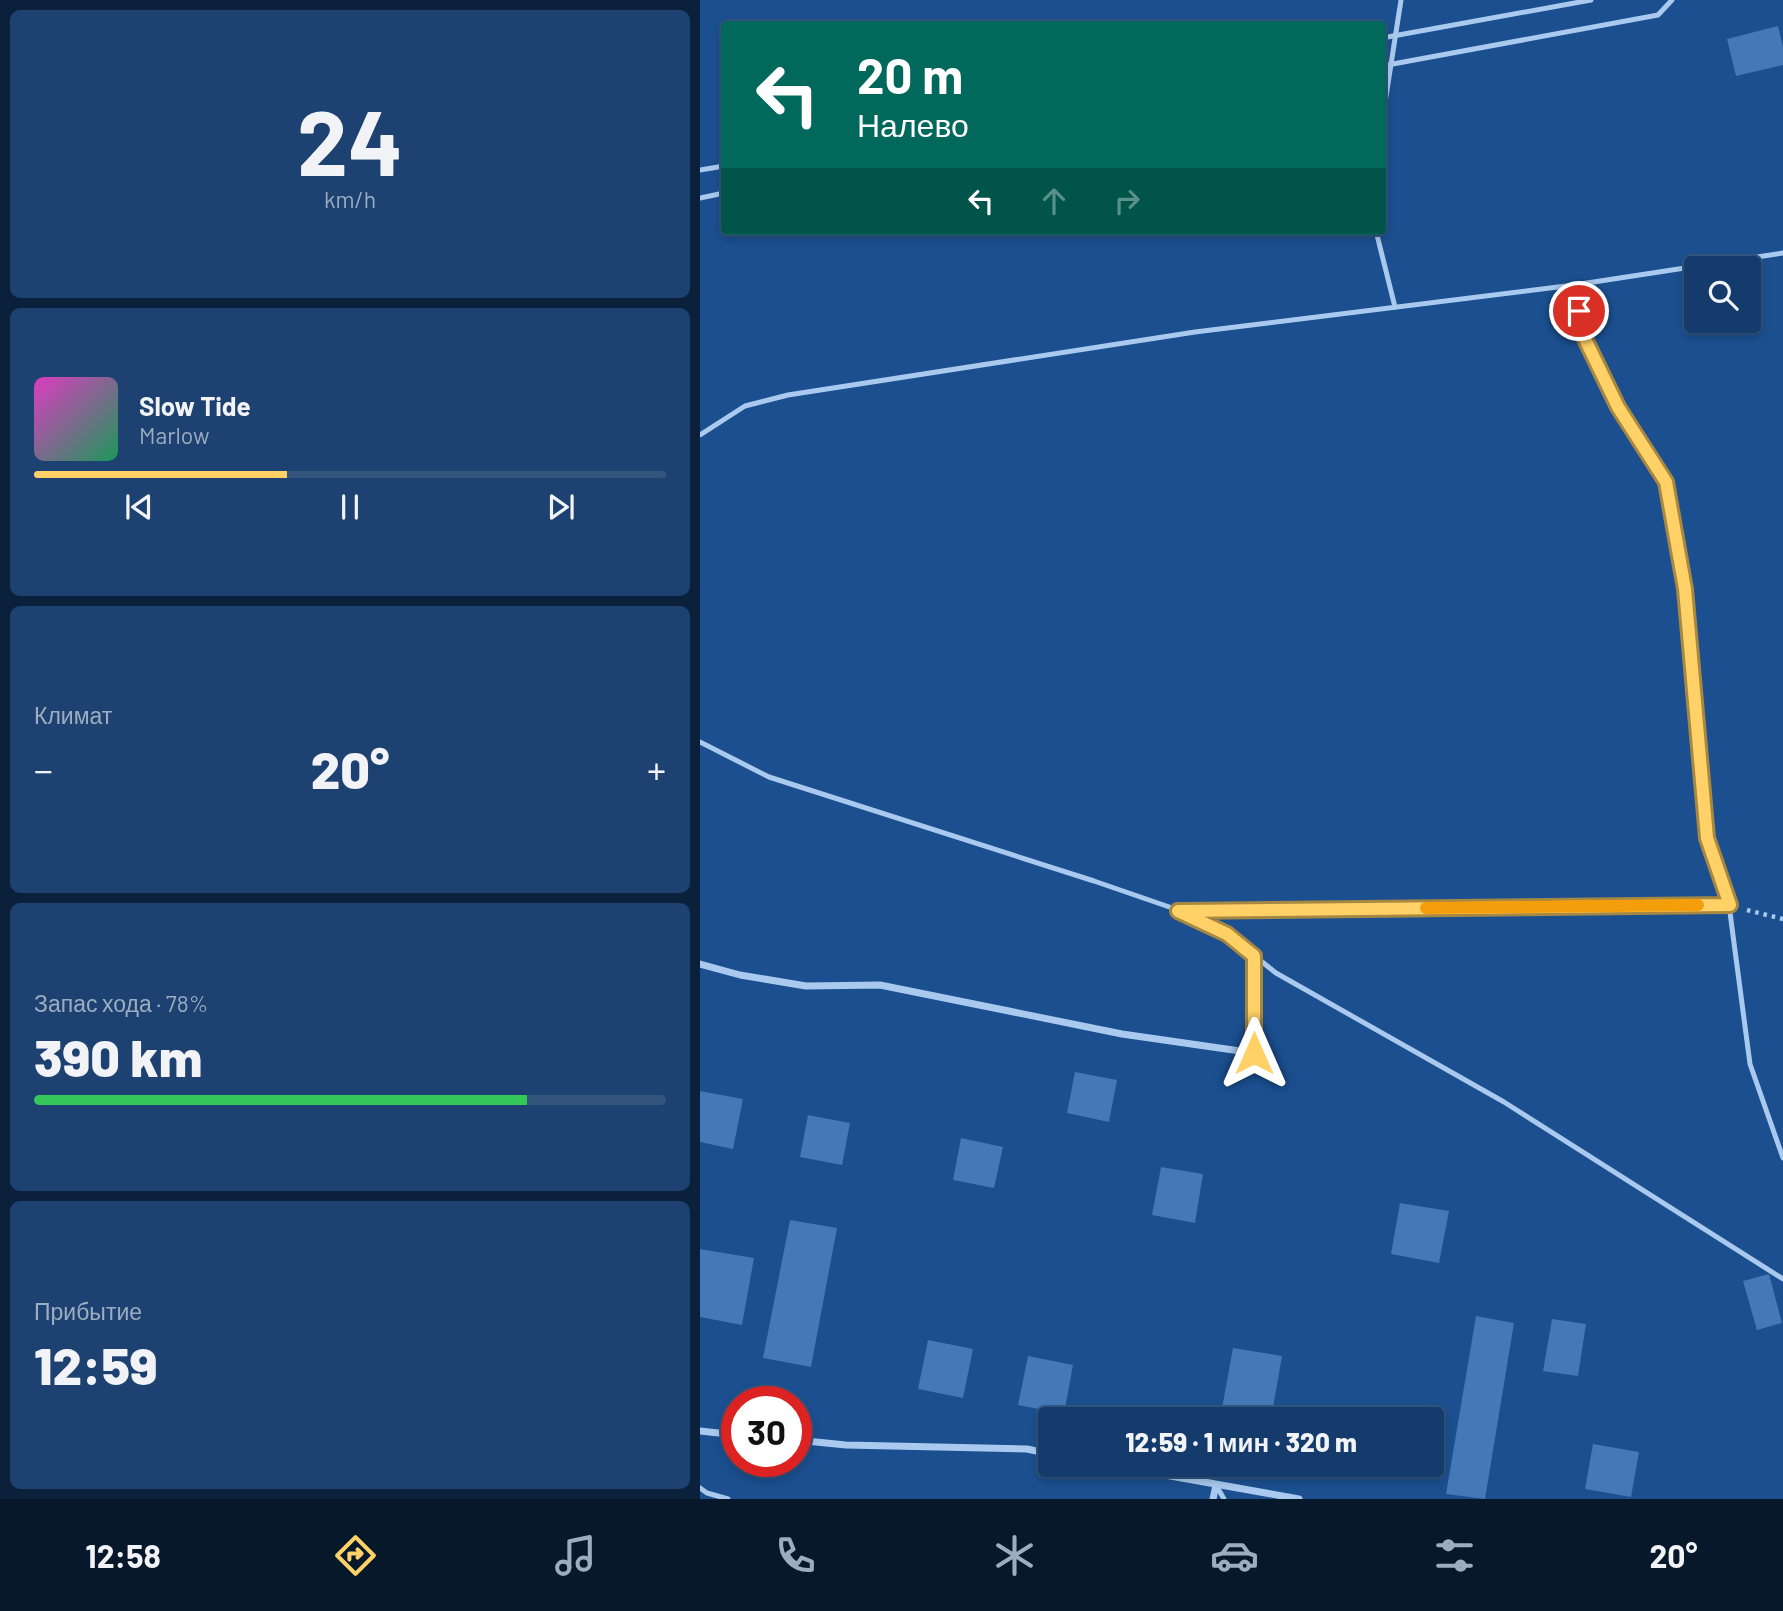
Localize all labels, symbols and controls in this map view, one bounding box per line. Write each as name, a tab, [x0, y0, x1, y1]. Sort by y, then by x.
text: 20 m	[857, 45, 963, 104]
icon: left	[742, 49, 833, 140]
text: 24	[297, 85, 403, 194]
text: Налево	[857, 105, 969, 143]
icon: left	[962, 182, 1000, 220]
icon: ahead	[1035, 182, 1073, 220]
icon: right	[1108, 182, 1146, 220]
text: km/h	[324, 185, 376, 213]
map controls	[1684, 256, 1761, 333]
button: search	[1684, 256, 1761, 333]
pin	[1549, 281, 1609, 341]
icon: arrive	[1560, 292, 1598, 330]
text: Slow Tide	[139, 390, 251, 421]
text: Marlow	[139, 421, 210, 449]
icon: previous	[120, 488, 158, 526]
icon: pause	[331, 488, 369, 526]
icon: next	[542, 488, 580, 526]
text: Климат	[34, 701, 112, 729]
text: 20°	[311, 737, 389, 799]
text: −	[34, 746, 53, 792]
text: +	[647, 746, 666, 792]
text: Запас хода · 78%	[34, 989, 208, 1017]
position arrow	[1217, 1016, 1291, 1090]
text: 390 km	[34, 1025, 202, 1087]
text: Прибытие	[34, 1297, 142, 1325]
text: 12:59	[34, 1333, 158, 1395]
speed limit sign: 30	[721, 1386, 812, 1477]
text: 12:59 · 1 мин · 320 m	[1125, 1426, 1357, 1457]
icon: directions	[331, 1531, 380, 1580]
icon: music	[551, 1531, 600, 1580]
icon: phone	[771, 1531, 820, 1580]
icon: climate	[990, 1531, 1039, 1580]
icon: car	[1210, 1531, 1259, 1580]
icon: filters	[1430, 1531, 1479, 1580]
text: 12:58	[85, 1536, 161, 1574]
text: 20°	[1649, 1536, 1698, 1574]

